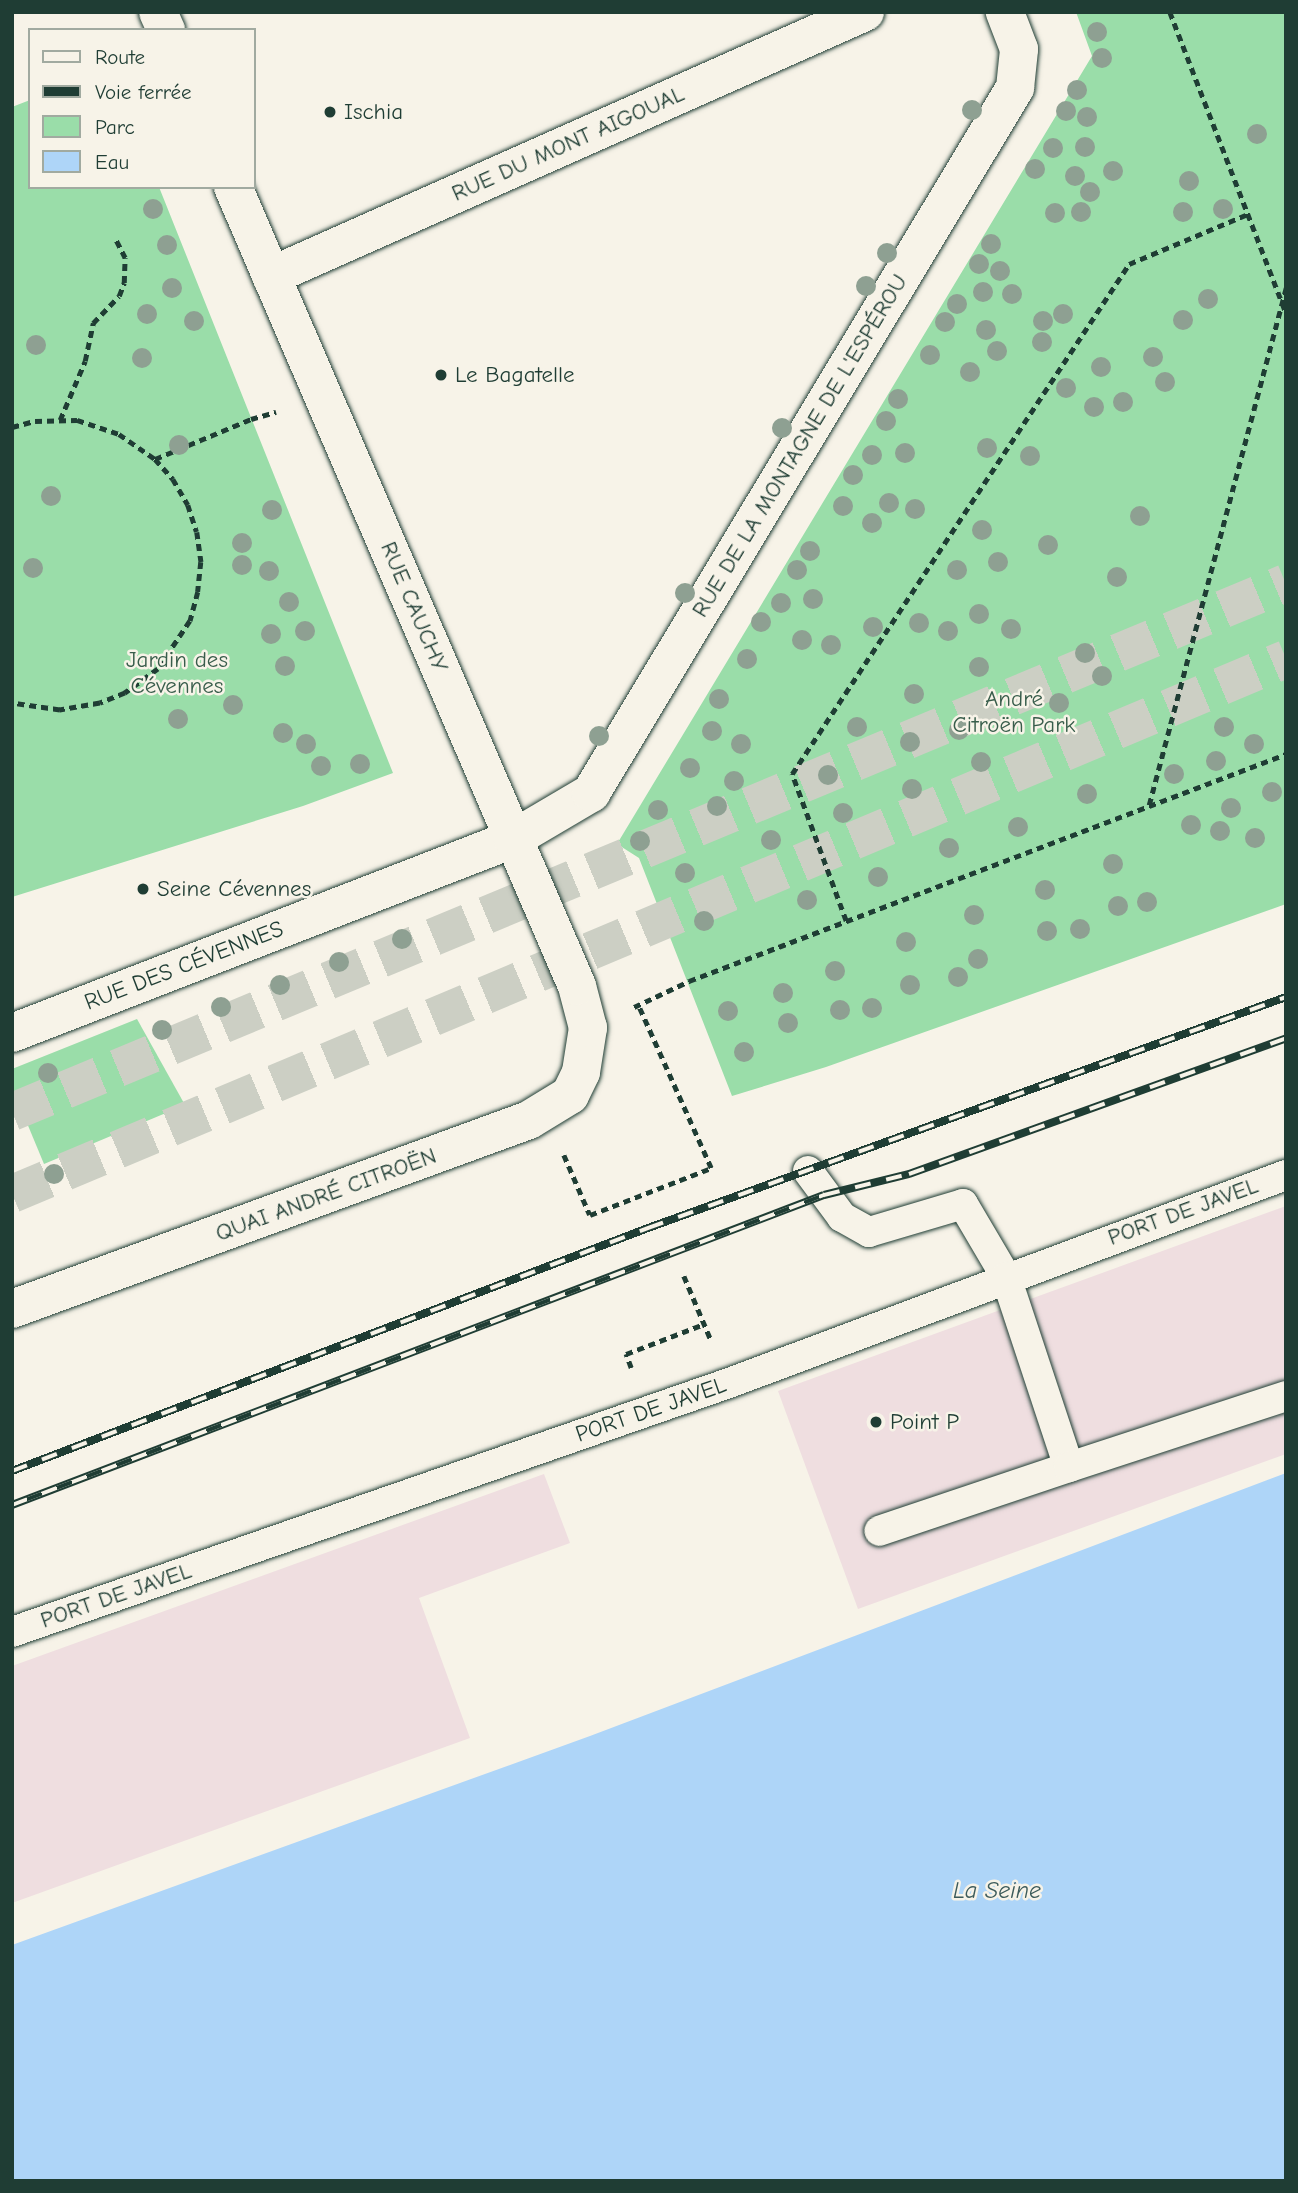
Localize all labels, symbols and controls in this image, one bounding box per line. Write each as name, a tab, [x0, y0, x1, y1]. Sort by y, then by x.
legend	[28, 28, 256, 189]
text: Route	[95, 45, 145, 69]
text: Voie ferrée	[95, 80, 192, 104]
street label: RUE DU MONT AIGOUAL	[448, 80, 688, 208]
place label: Ischia	[344, 98, 403, 126]
marker: Ischia	[322, 104, 338, 120]
text: Parc	[95, 115, 135, 139]
text: Eau	[95, 150, 129, 174]
street label: RUE DE LA MONTAGNE DE L'ESPÉROU	[686, 270, 914, 622]
place label: Le Bagatelle	[455, 361, 575, 389]
marker: Le Bagatelle	[433, 367, 449, 383]
street label: RUE CAUCHY	[374, 538, 454, 676]
park label: Jardin des Cévennes	[126, 646, 228, 700]
park label: André Citroën Park	[953, 685, 1075, 739]
place label: Seine Cévennes	[157, 875, 311, 903]
marker: Seine Cévennes	[135, 881, 151, 897]
street label: RUE DES CÉVENNES	[81, 915, 287, 1017]
street label: QUAI ANDRÉ CITROËN	[212, 1142, 440, 1248]
street label: PORT DE JAVEL	[1104, 1172, 1262, 1252]
street label: PORT DE JAVEL	[572, 1371, 730, 1449]
place label: Point P	[890, 1408, 959, 1436]
marker: Point P	[868, 1414, 884, 1430]
street label: PORT DE JAVEL	[37, 1557, 195, 1635]
water label: La Seine	[953, 1877, 1041, 1905]

